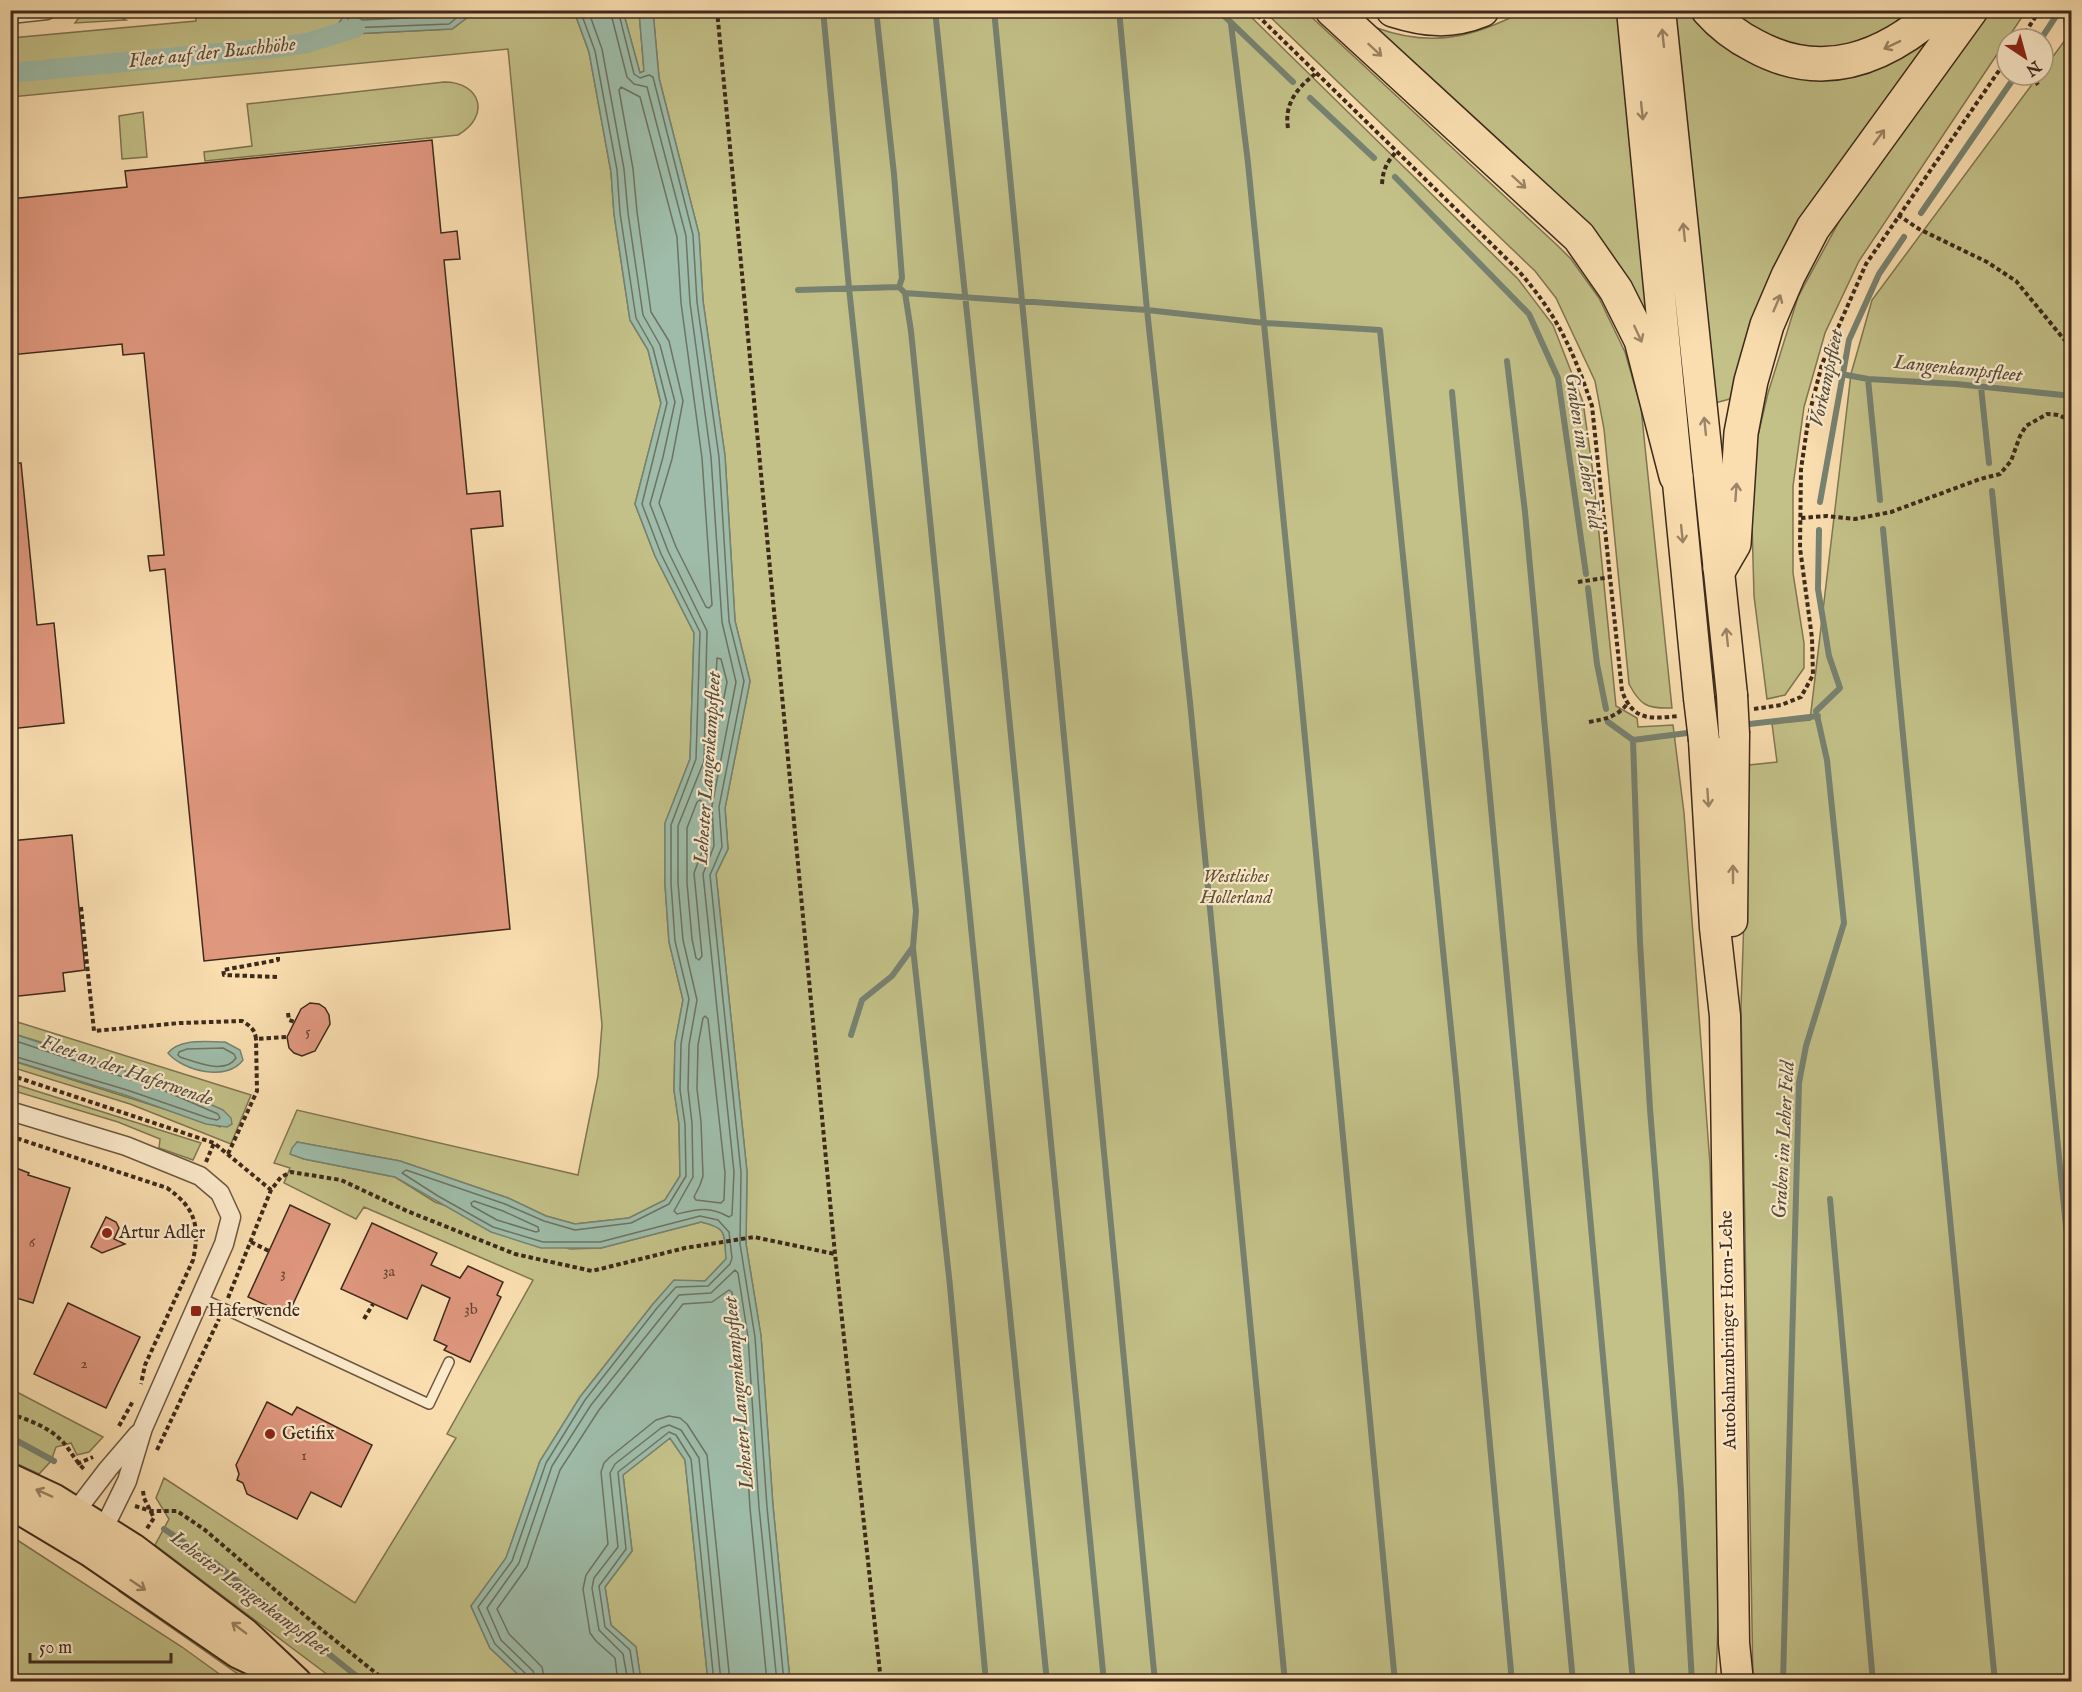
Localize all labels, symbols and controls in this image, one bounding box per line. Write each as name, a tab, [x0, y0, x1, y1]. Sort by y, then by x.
north arrow	[1995, 27, 2055, 87]
one-way arrow	[1657, 29, 1668, 49]
water label: Fleet auf der Buschhöhe	[127, 32, 297, 74]
one-way arrow	[1884, 39, 1901, 51]
one-way arrow	[1367, 43, 1382, 57]
text: N	[2021, 55, 2045, 80]
one-way arrow	[1637, 100, 1648, 120]
one-way arrow	[1873, 130, 1885, 146]
one-way arrow	[1511, 175, 1526, 189]
one-way arrow	[1678, 223, 1689, 243]
one-way arrow	[1772, 294, 1783, 312]
one-way arrow	[1632, 324, 1644, 342]
water label: Vorkampsfleet	[1804, 325, 1850, 429]
water label: Langenkampsfleet	[1891, 350, 2025, 389]
water label: Graben im Leher Feld	[1558, 371, 1608, 533]
one-way arrow	[1699, 417, 1710, 437]
one-way arrow	[1731, 483, 1742, 503]
one-way arrow	[1677, 523, 1688, 543]
one-way arrow	[1721, 627, 1732, 647]
water label: Lehester Langenkampsfleet	[689, 669, 728, 867]
one-way arrow	[1702, 788, 1713, 808]
one-way arrow	[1727, 865, 1739, 885]
park label: Westliches Hollerland	[1199, 866, 1273, 910]
house number: 5	[305, 1022, 311, 1041]
water label: Fleet an der Haferwende	[38, 1030, 217, 1112]
water label: Graben im Leher Feld	[1767, 1059, 1801, 1220]
street label: Autobahnzubringer Horn-Lehe	[1715, 1210, 1743, 1451]
place label: Artur Adler	[118, 1222, 206, 1245]
marker: Artur Adler	[100, 1226, 114, 1240]
house number: 6	[29, 1233, 36, 1252]
house number: 3a	[383, 1262, 396, 1281]
house number: 3	[280, 1264, 286, 1283]
water label: Lehester Langenkampsfleet	[718, 1294, 761, 1492]
place label: Haferwende	[208, 1300, 300, 1323]
house number: 3b	[464, 1300, 478, 1319]
marker: Haferwende	[189, 1304, 203, 1318]
house number: 2	[80, 1354, 88, 1373]
place label: Getifix	[282, 1423, 335, 1446]
marker: Getifix	[263, 1427, 277, 1441]
house number: 1	[301, 1446, 307, 1465]
one-way arrow	[35, 1487, 53, 1499]
water label: Lehester Langenkampsfleet	[164, 1525, 336, 1664]
one-way arrow	[129, 1579, 146, 1591]
one-way arrow	[231, 1622, 247, 1634]
scale bar	[30, 1626, 171, 1664]
text: 50 m	[39, 1637, 72, 1660]

